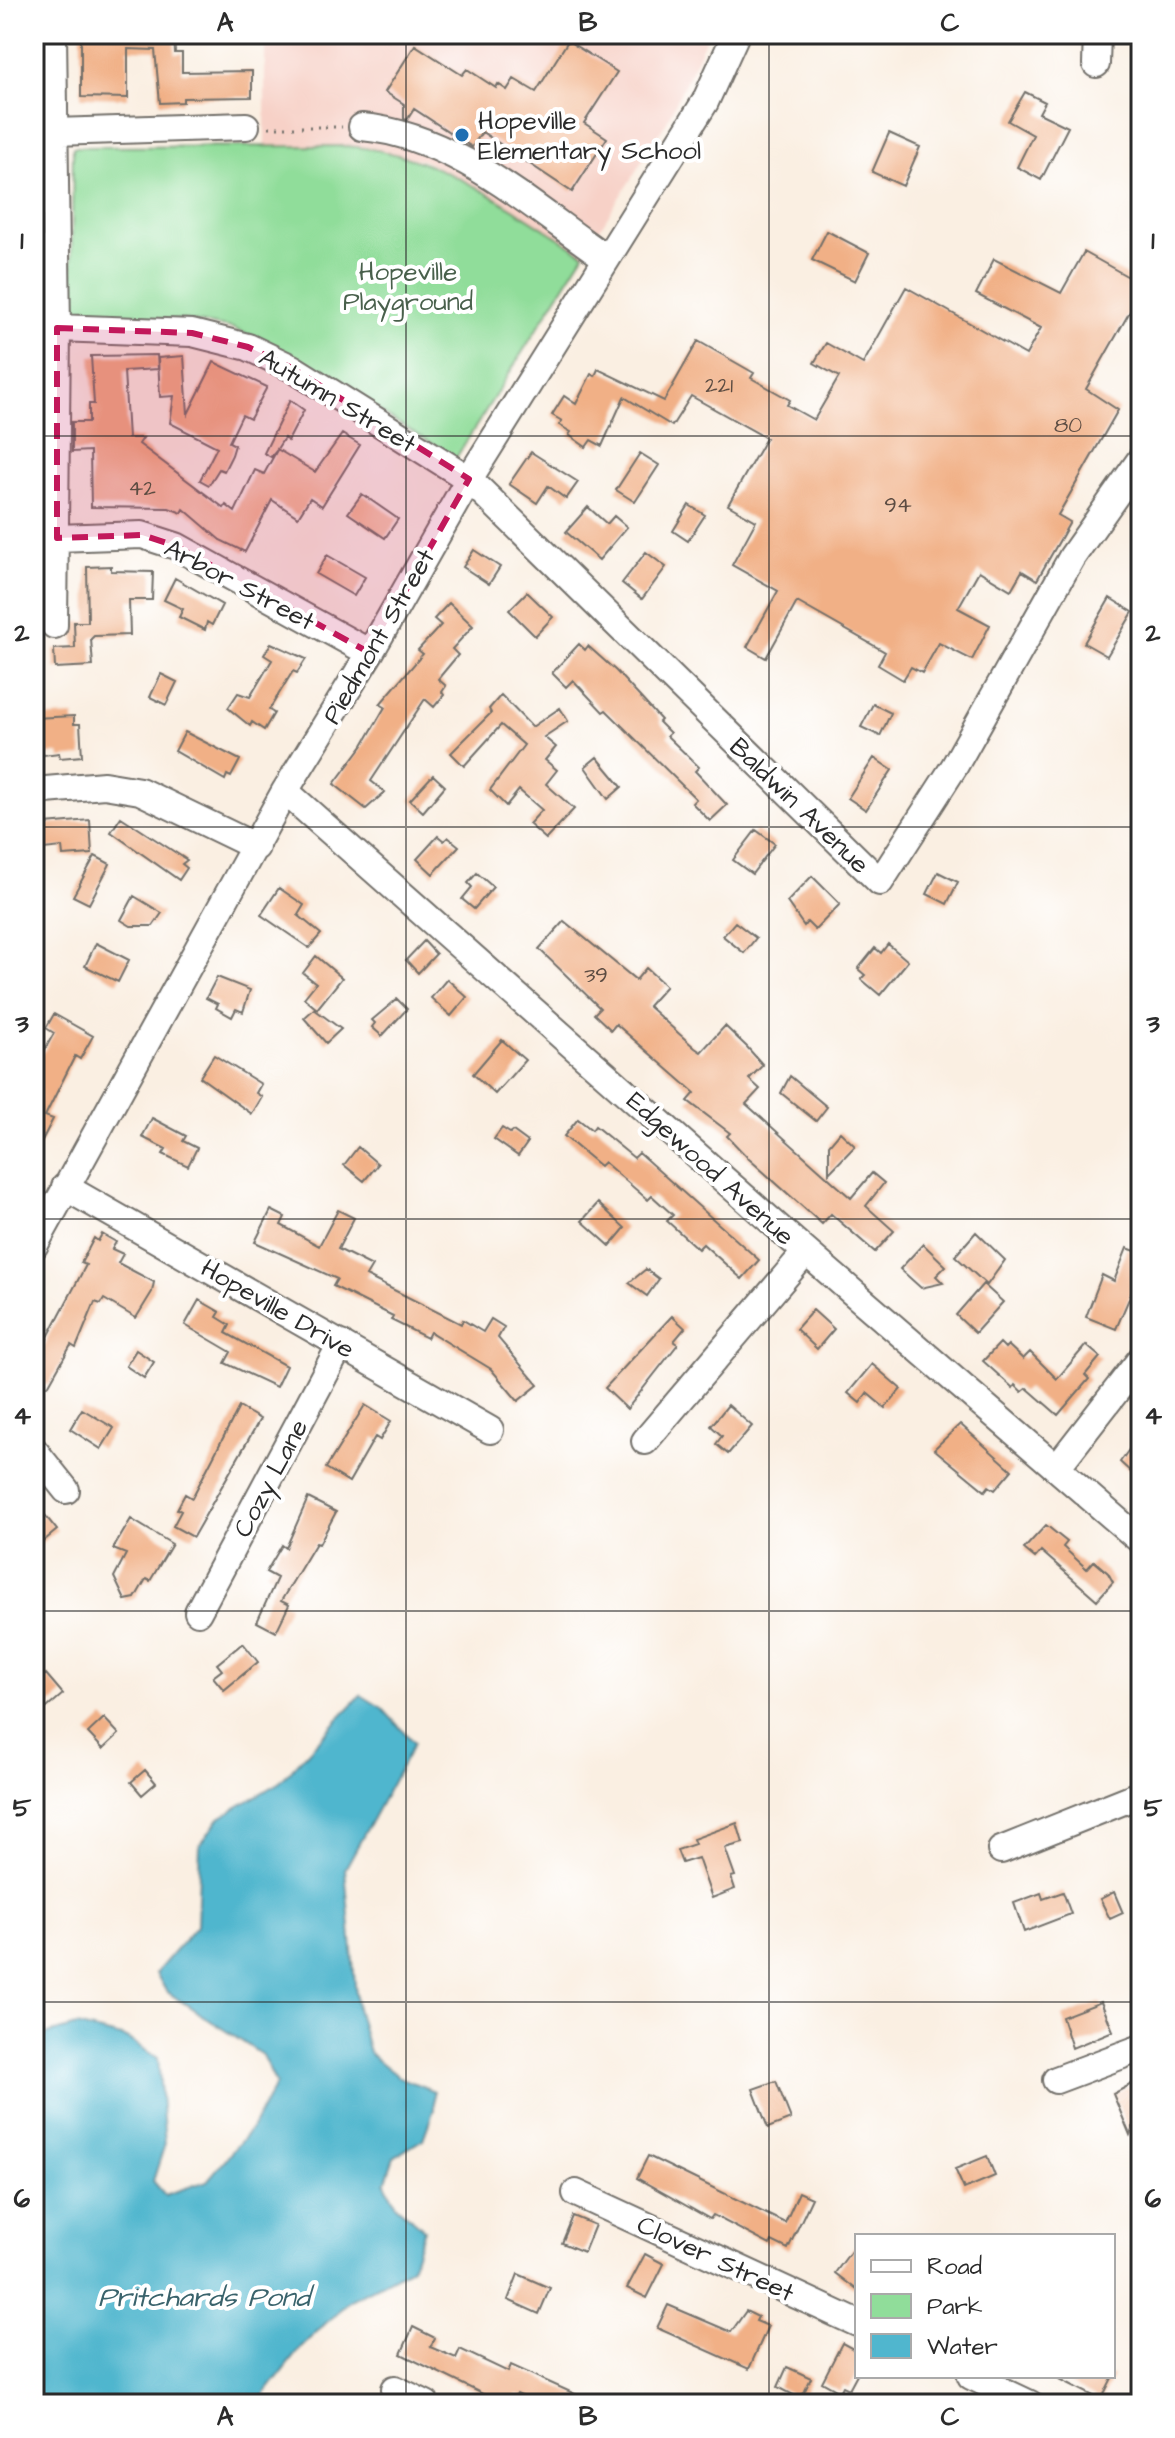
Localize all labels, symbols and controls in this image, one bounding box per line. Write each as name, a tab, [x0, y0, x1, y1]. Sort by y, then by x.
text: A	[217, 5, 234, 41]
text: B	[579, 5, 598, 41]
text: C	[941, 5, 960, 41]
place label: Hopeville Elementary School	[478, 103, 701, 171]
marker: Hopeville Elementary School	[453, 126, 471, 144]
text: 1	[20, 223, 24, 259]
text: 1	[1151, 223, 1155, 259]
park label: Hopeville Playground	[343, 254, 473, 322]
street label: Autumn Street	[252, 340, 423, 462]
house number: 221	[705, 370, 733, 401]
house number: 80	[1054, 410, 1082, 441]
house number: 42	[128, 473, 156, 504]
house number: 94	[884, 490, 912, 521]
street label: Arbor Street	[158, 530, 321, 640]
street label: Piedmont Street	[314, 542, 444, 731]
text: 2	[14, 615, 30, 651]
text: 2	[1145, 615, 1161, 651]
street label: Baldwin Avenue	[721, 730, 877, 882]
house number: 39	[584, 960, 608, 991]
text: 3	[14, 1006, 29, 1042]
text: 3	[1145, 1006, 1160, 1042]
street label: Edgewood Avenue	[617, 1084, 802, 1255]
street label: Hopeville Drive	[194, 1250, 361, 1367]
text: 4	[13, 1398, 31, 1434]
text: 4	[1144, 1398, 1162, 1434]
street label: Cozy Lane	[225, 1413, 319, 1545]
text: 5	[13, 1790, 32, 1826]
text: 5	[1144, 1790, 1163, 1826]
text: 6	[14, 2181, 31, 2217]
text: 6	[1145, 2181, 1162, 2217]
street label: Clover Street	[631, 2207, 800, 2311]
legend	[855, 2234, 1115, 2378]
text: Road	[927, 2250, 982, 2284]
water label: Pritchards Pond	[98, 2278, 316, 2317]
text: Park	[927, 2290, 983, 2324]
text: Water	[927, 2330, 998, 2364]
text: A	[217, 2399, 234, 2435]
text: B	[579, 2399, 598, 2435]
text: C	[941, 2399, 960, 2435]

